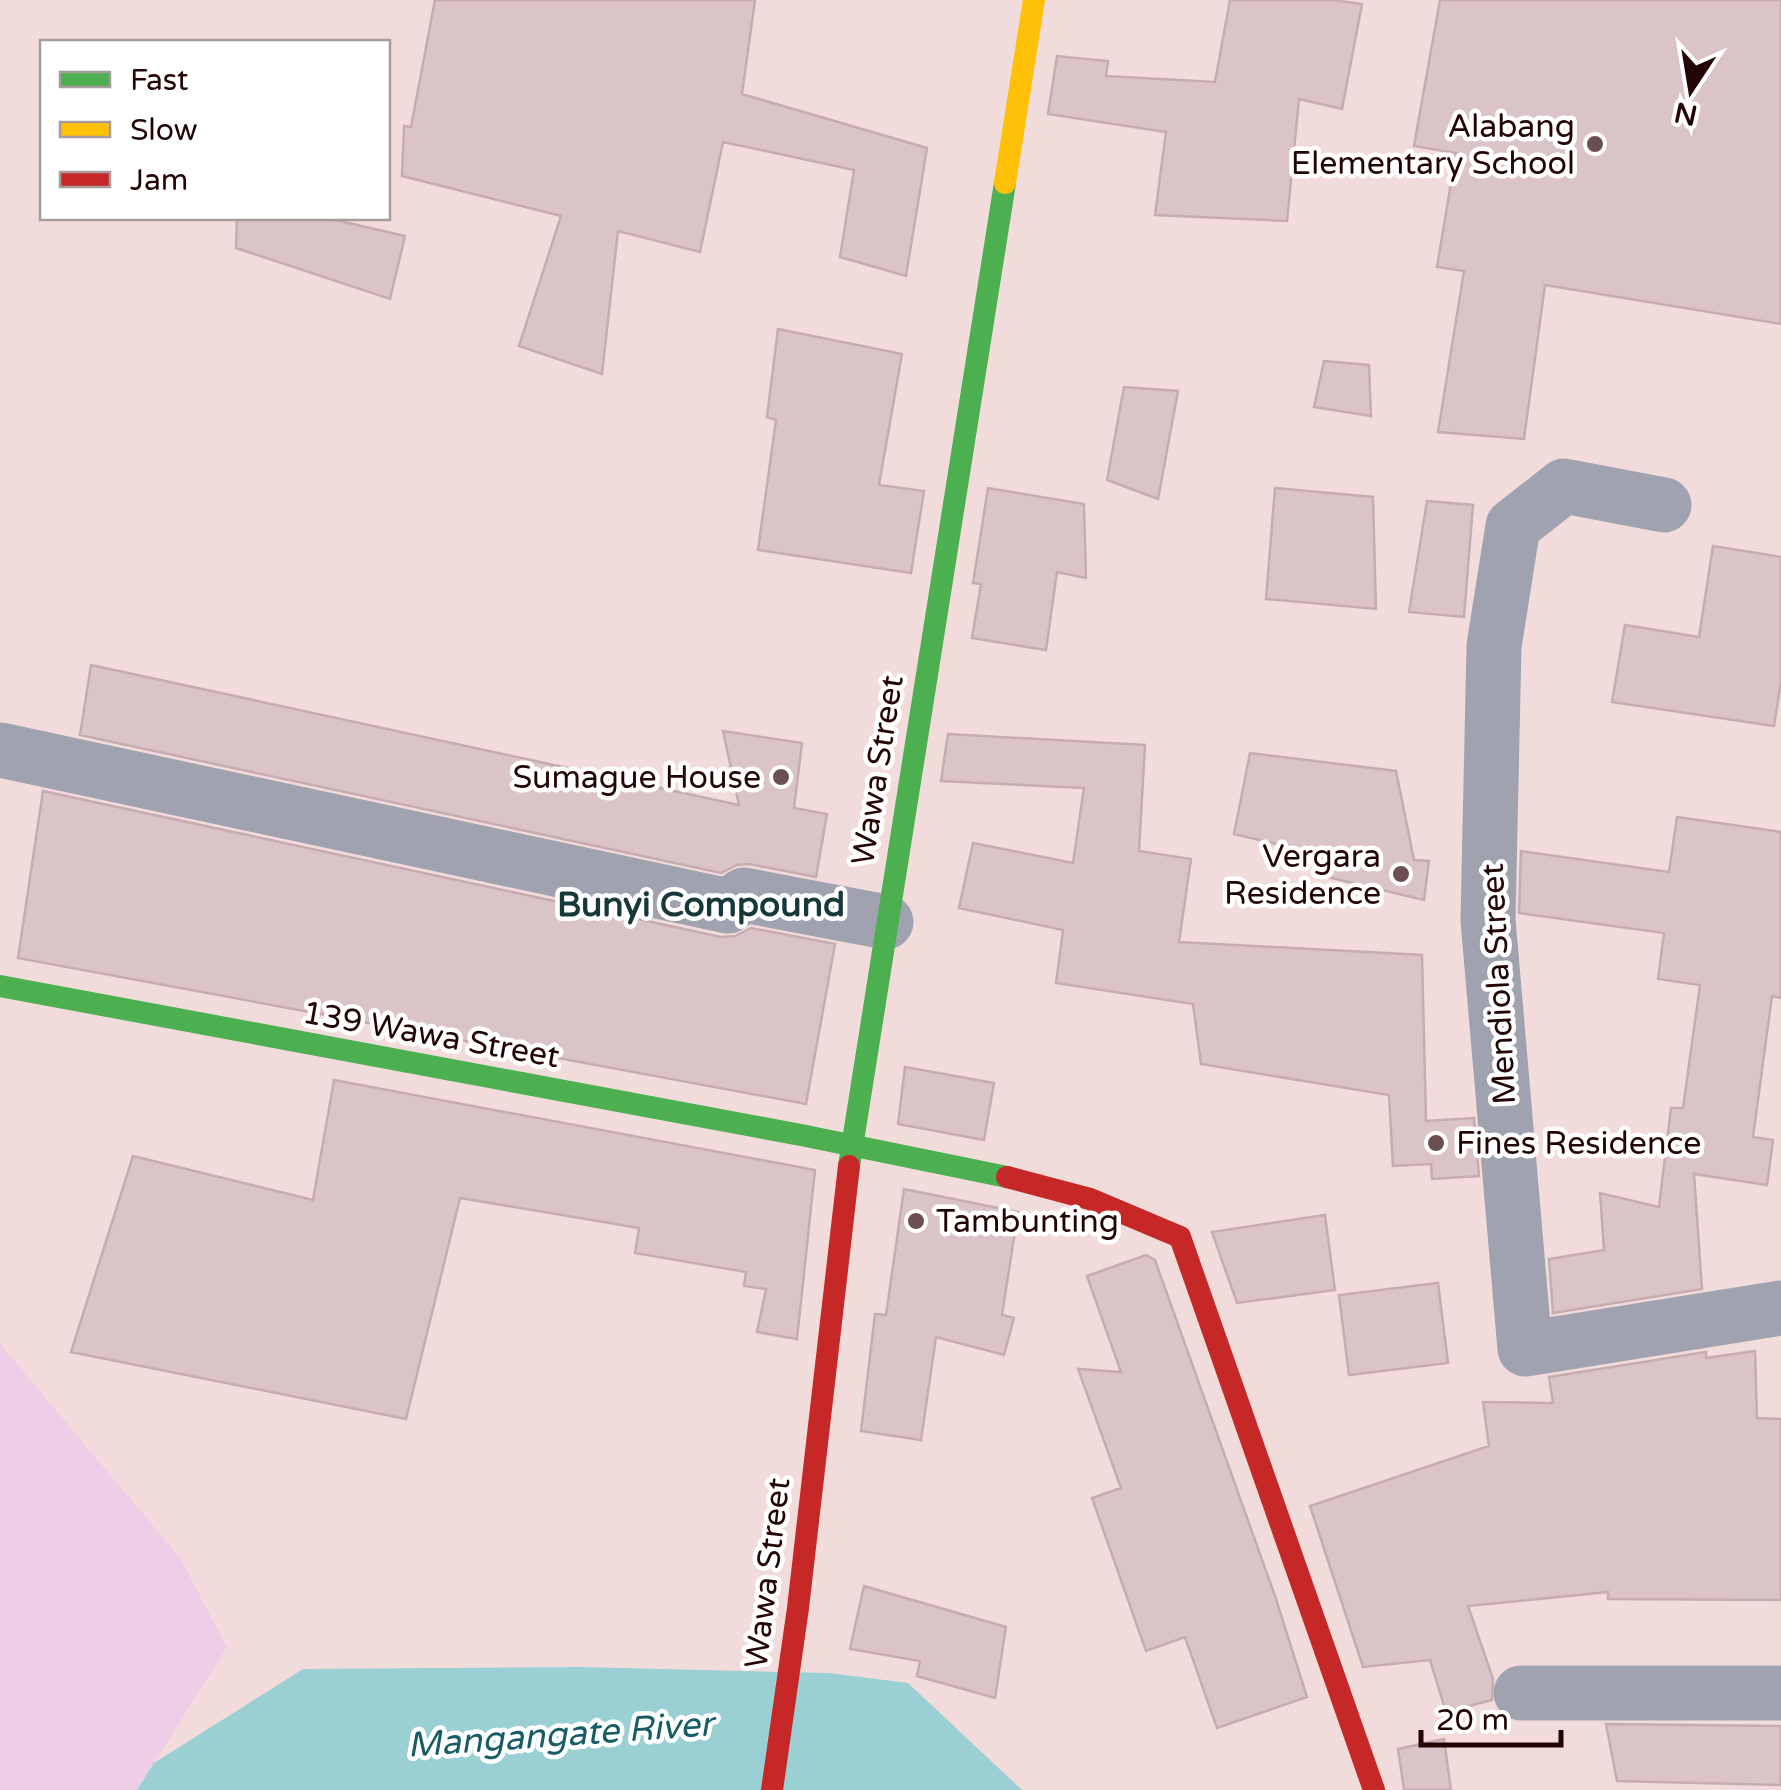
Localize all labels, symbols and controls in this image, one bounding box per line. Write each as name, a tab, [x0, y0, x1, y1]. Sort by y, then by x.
legend	[40, 40, 390, 220]
north arrow	[1641, 40, 1741, 140]
text: Fast	[130, 62, 189, 99]
text: N	[1671, 95, 1701, 132]
place label: Alabang Elementary School	[1291, 108, 1575, 183]
text: Slow	[130, 112, 198, 149]
marker: Alabang Elementary School	[1584, 133, 1606, 155]
text: Jam	[130, 162, 188, 199]
street label: Wawa Street	[844, 673, 912, 868]
place label: Sumague House	[512, 759, 761, 797]
marker: Sumague House	[770, 766, 792, 788]
place label: Vergara Residence	[1224, 838, 1381, 913]
street label: Mendiola Street	[1474, 862, 1524, 1105]
marker: Vergara Residence	[1390, 863, 1412, 885]
district label: Bunyi Compound	[557, 884, 845, 926]
street label: 139 Wawa Street	[299, 994, 562, 1076]
place label: Fines Residence	[1456, 1125, 1701, 1163]
marker: Fines Residence	[1425, 1132, 1447, 1154]
place label: Tambunting	[936, 1203, 1119, 1241]
marker: Tambunting	[905, 1210, 927, 1232]
street label: Wawa Street	[737, 1476, 799, 1671]
scale bar	[1421, 1685, 1561, 1747]
text: 20 m	[1436, 1702, 1509, 1739]
water label: Mangangate River	[406, 1703, 719, 1767]

